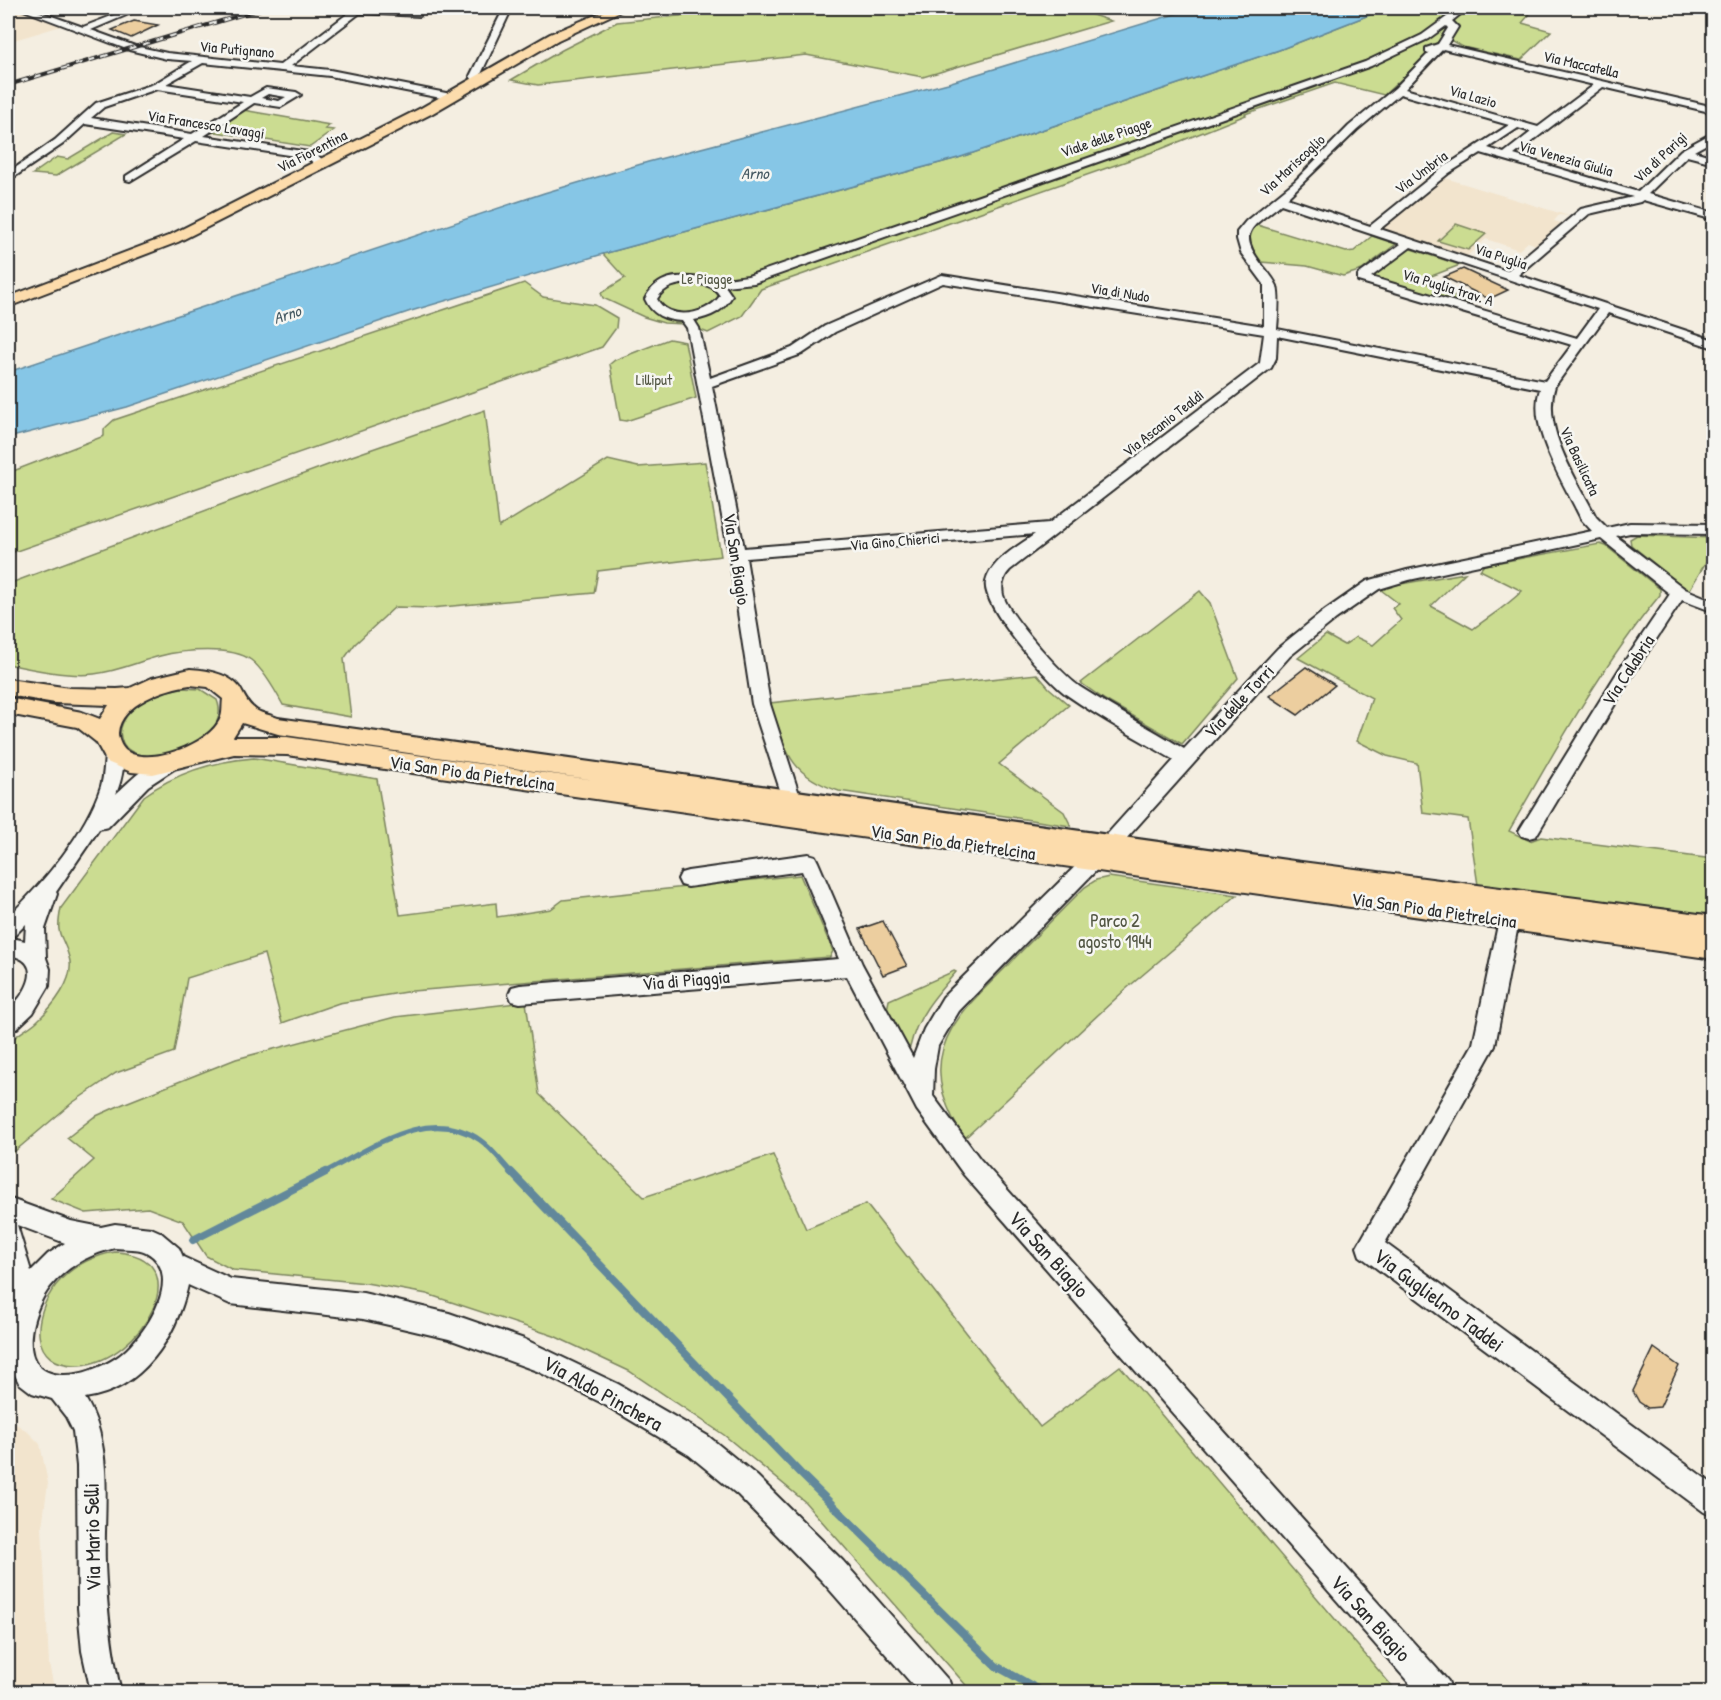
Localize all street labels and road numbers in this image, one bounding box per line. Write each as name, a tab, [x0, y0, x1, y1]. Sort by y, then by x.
street label: Via Putignano	[199, 35, 275, 63]
street label: Via Maccatella	[1541, 45, 1621, 83]
street label: Via Lazio	[1447, 79, 1499, 113]
street label: Via Francesco Lavaggi	[146, 104, 266, 144]
street label: Viale delle Piagge	[1058, 112, 1154, 162]
street label: Via Fiorentina	[273, 124, 351, 178]
street label: Via di Parigi	[1629, 127, 1691, 187]
street label: Via Mariscoglio	[1255, 129, 1329, 201]
street label: Via Venezia Giulia	[1516, 135, 1616, 182]
street label: Via Umbria	[1390, 145, 1452, 199]
street label: Via Puglia	[1472, 238, 1530, 274]
street label: Via Puglia trav. A	[1400, 263, 1497, 311]
street label: Via di Nudo	[1089, 277, 1151, 307]
street label: Via Ascanio Tealdi	[1118, 385, 1208, 461]
street label: Via Basilicata	[1555, 423, 1605, 499]
street label: Via San Biagio	[717, 511, 757, 607]
street label: Via Gino Chierici	[849, 527, 941, 555]
street label: Via Calabria	[1596, 630, 1660, 710]
street label: Via delle Torri	[1198, 659, 1280, 743]
street label: Via San Pio da Pietrelcina	[388, 749, 556, 797]
street label: Via San Pio da Pietrelcina	[869, 818, 1037, 866]
street label: Via San Pio da Pietrelcina	[1350, 886, 1518, 934]
street label: Via di Piaggia	[641, 964, 731, 996]
street label: Via San Biagio	[1002, 1204, 1096, 1304]
street label: Via Guglielmo Taddei	[1368, 1241, 1510, 1359]
street label: Via Aldo Pinchera	[538, 1348, 668, 1438]
street label: Via Mario Selli	[77, 1483, 107, 1591]
street label: Via San Biagio	[1324, 1568, 1418, 1668]

